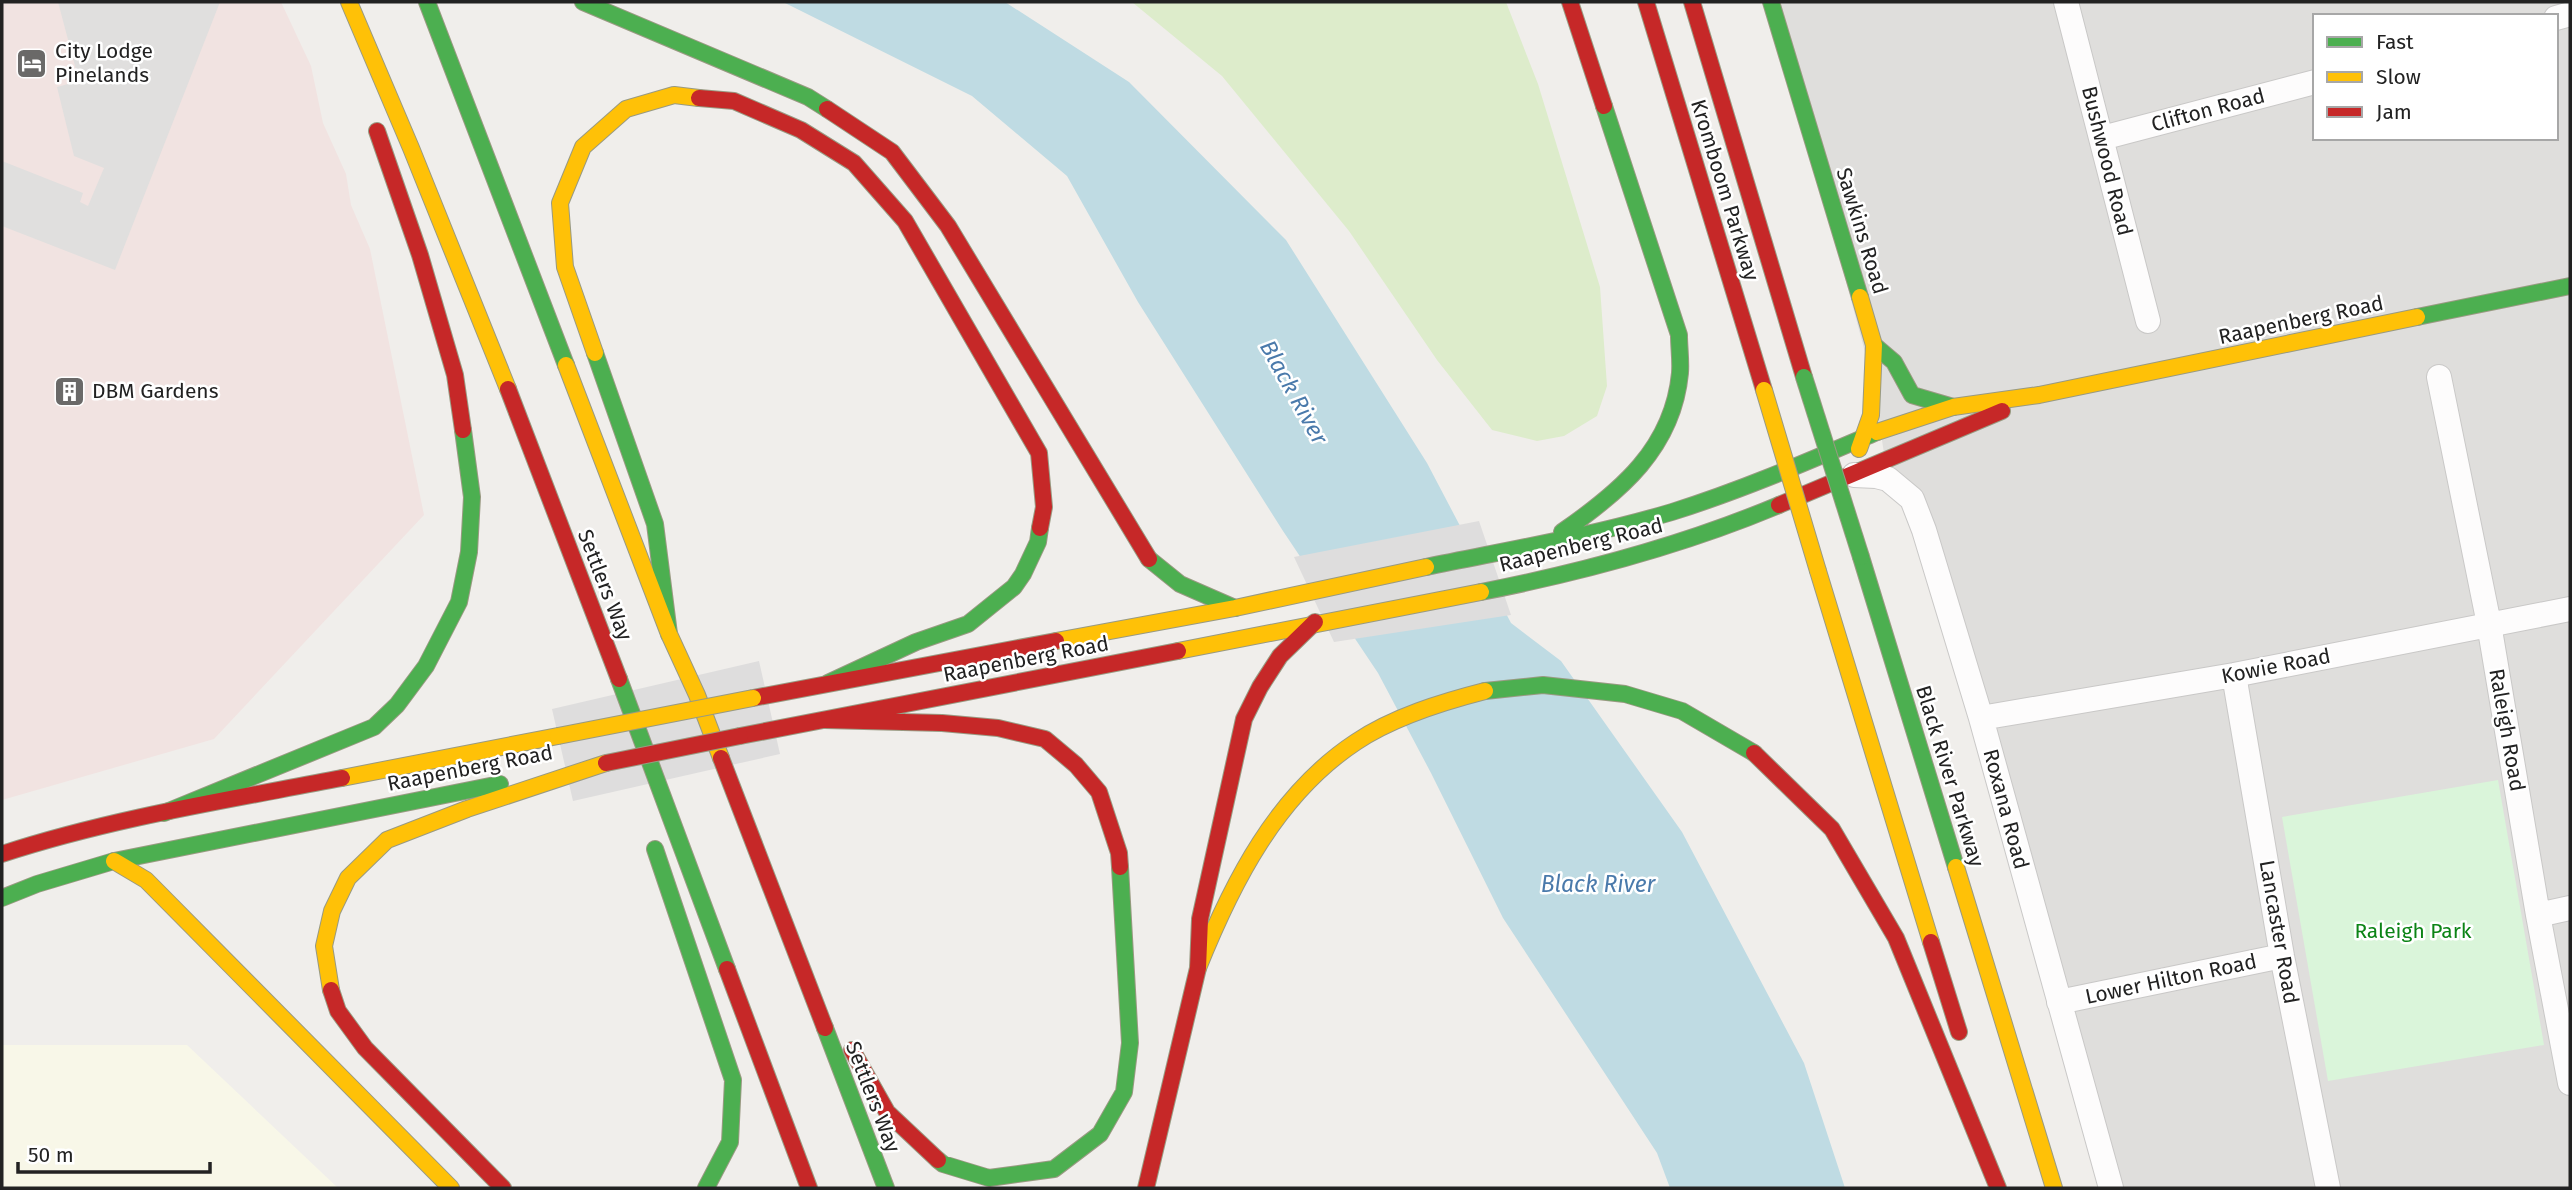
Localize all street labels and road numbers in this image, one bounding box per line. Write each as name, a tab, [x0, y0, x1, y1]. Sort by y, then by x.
street label: Clifton Road	[2148, 82, 2268, 138]
street label: Bushwood Road	[2076, 84, 2138, 238]
street label: Kromboom Parkway	[1685, 96, 1765, 284]
street label: Sawkins Road	[1830, 165, 1894, 297]
street label: Raapenberg Road	[2216, 290, 2386, 350]
street label: Raapenberg Road	[1496, 512, 1666, 578]
street label: Settlers Way	[572, 526, 638, 645]
street label: Raapenberg Road	[941, 630, 1111, 688]
street label: Kowie Road	[2219, 643, 2333, 689]
street label: Raleigh Road	[2483, 667, 2531, 793]
street label: Black River Parkway	[1910, 682, 1990, 870]
street label: Raapenberg Road	[385, 739, 555, 797]
street label: Roxana Road	[1977, 746, 2035, 872]
street label: Lancaster Road	[2254, 858, 2304, 1006]
street label: Lower Hilton Road	[2083, 948, 2259, 1010]
street label: Settlers Way	[840, 1038, 906, 1157]

